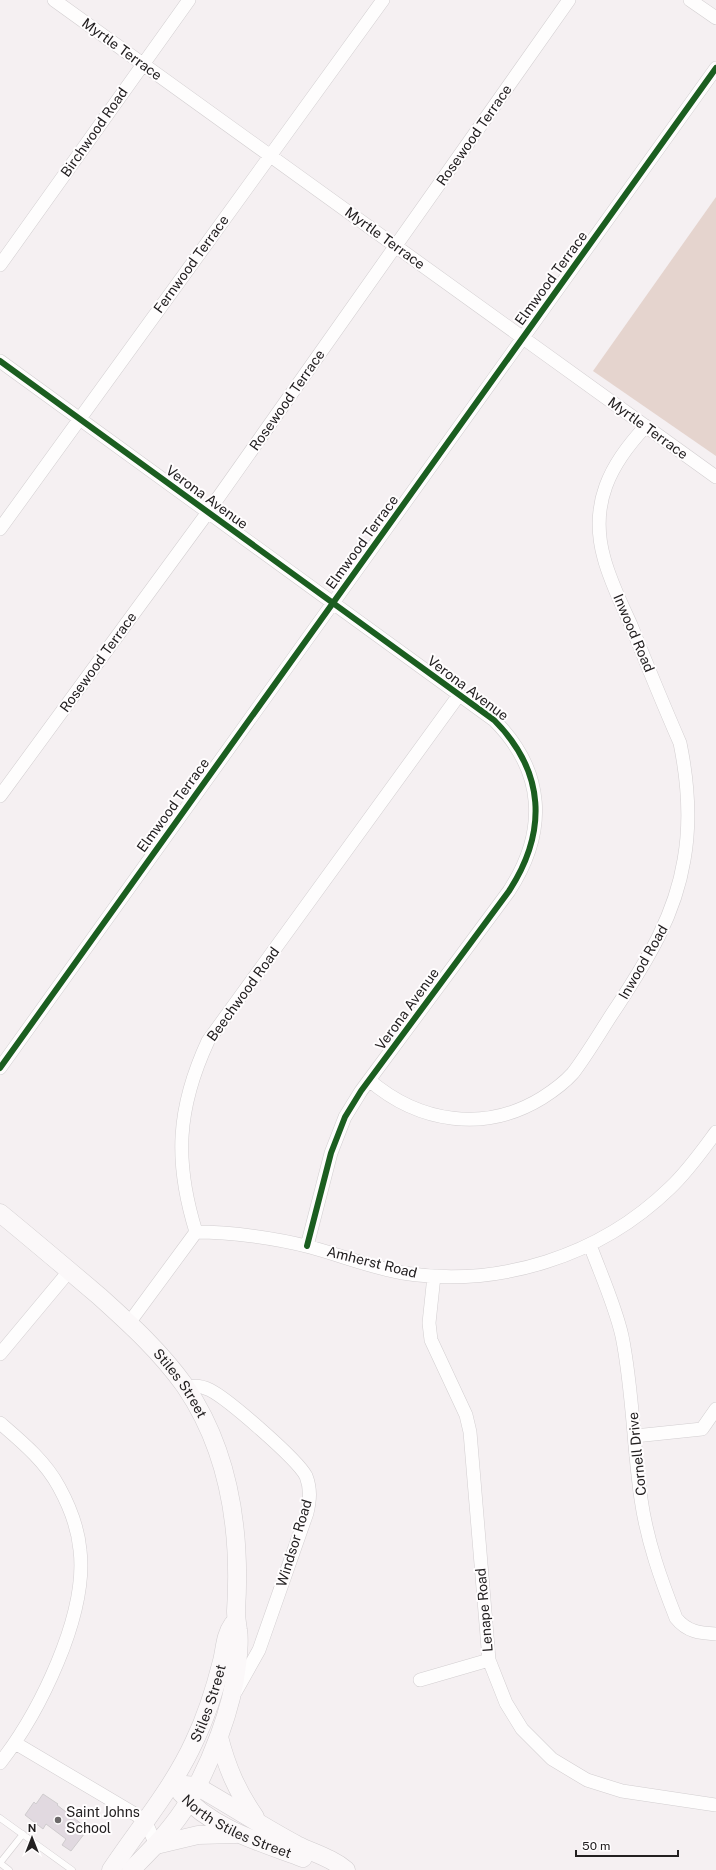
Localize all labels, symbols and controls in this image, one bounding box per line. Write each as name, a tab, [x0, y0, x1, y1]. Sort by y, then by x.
street label: Myrtle Terrace	[79, 15, 165, 83]
street label: Rosewood Terrace	[433, 81, 515, 189]
street label: Birchwood Road	[57, 84, 131, 180]
street label: Myrtle Terrace	[342, 204, 428, 272]
street label: Fernwood Terrace	[150, 212, 232, 316]
street label: Elmwood Terrace	[512, 228, 590, 328]
street label: Rosewood Terrace	[246, 346, 328, 454]
street label: Myrtle Terrace	[605, 394, 691, 462]
street label: Verona Avenue	[163, 462, 251, 532]
street label: Elmwood Terrace	[323, 492, 401, 592]
street label: Inwood Road	[610, 592, 658, 674]
street label: Rosewood Terrace	[56, 609, 140, 715]
street label: Verona Avenue	[424, 652, 512, 724]
street label: Elmwood Terrace	[134, 755, 212, 855]
street label: Inwood Road	[615, 922, 671, 1002]
street label: Beechwood Road	[204, 944, 282, 1044]
street label: Verona Avenue	[372, 965, 442, 1053]
street label: Amherst Road	[325, 1243, 419, 1281]
street label: Stiles Street	[150, 1345, 210, 1420]
street label: Cornell Drive	[625, 1411, 649, 1497]
street label: Windsor Road	[273, 1497, 315, 1589]
street label: Lenape Road	[472, 1567, 496, 1653]
street label: Stiles Street	[187, 1663, 229, 1745]
street label: North Stiles Street	[179, 1791, 294, 1861]
place label: Saint Johns School	[66, 1804, 140, 1836]
marker: Saint Johns School	[53, 1815, 63, 1825]
north arrow	[12, 1818, 52, 1858]
text: N	[28, 1822, 36, 1834]
scale bar	[576, 1832, 678, 1858]
text: 50 m	[582, 1839, 610, 1853]

